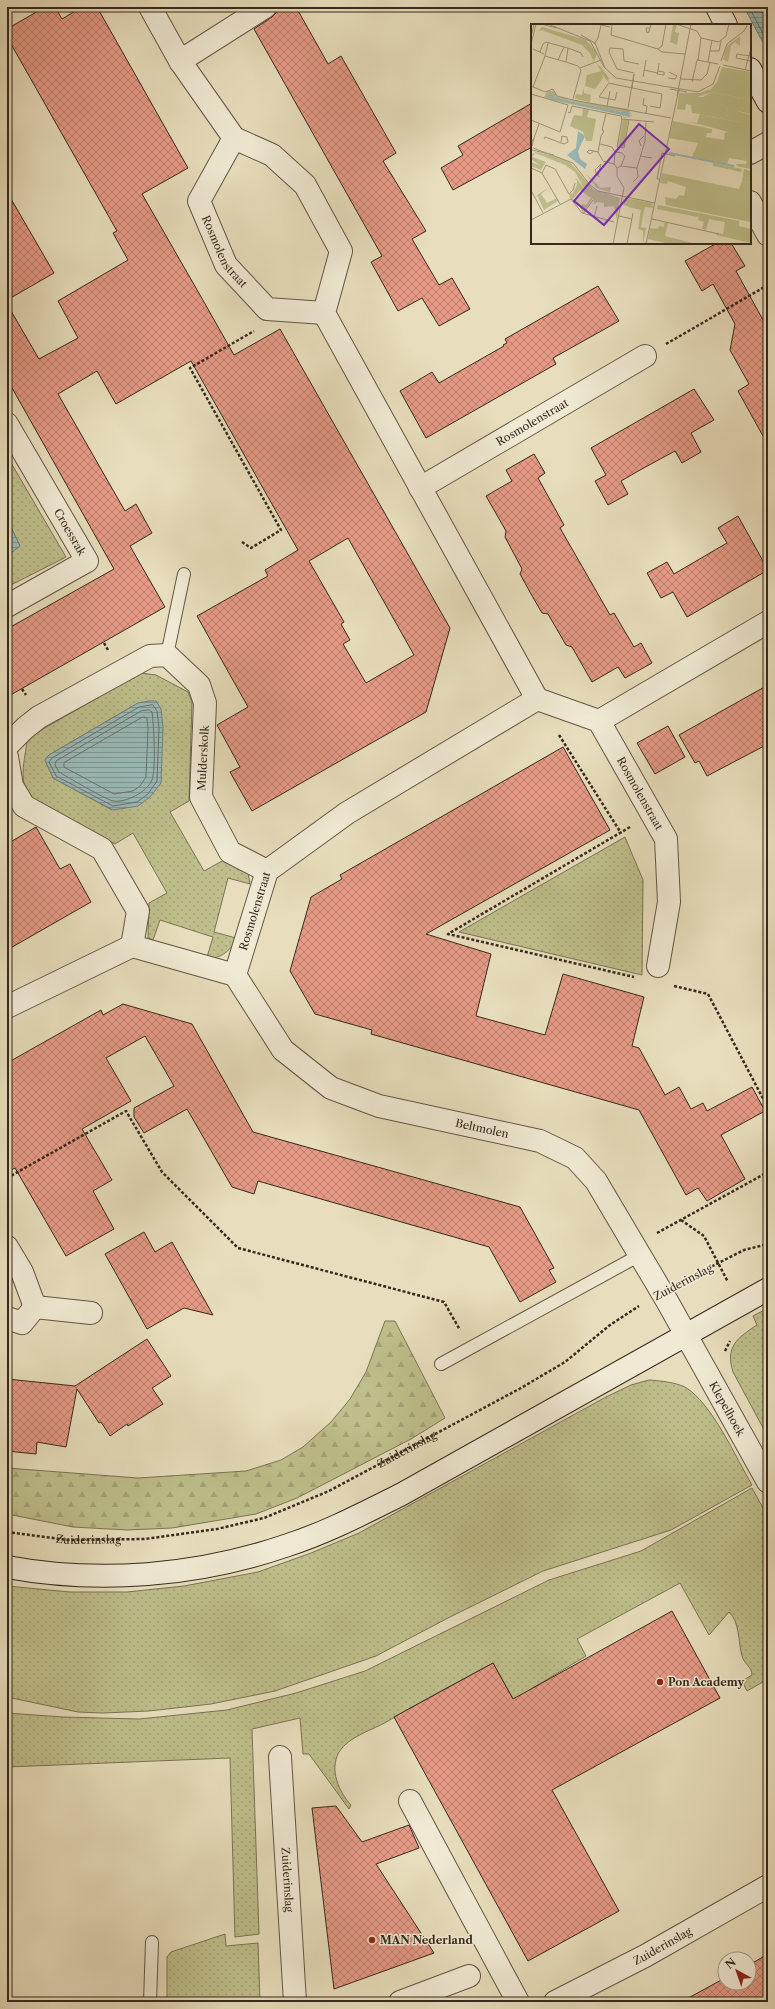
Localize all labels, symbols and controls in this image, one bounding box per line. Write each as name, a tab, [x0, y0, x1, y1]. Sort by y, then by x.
inset map	[531, 24, 751, 244]
street label: Rosmolenstraat	[199, 213, 250, 291]
street label: Rosmolenstraat	[493, 395, 571, 449]
street label: Croessrak	[51, 506, 90, 559]
street label: Mulderskolk	[194, 724, 212, 791]
street label: Rosmolenstraat	[614, 754, 666, 832]
street label: Rosmolenstraat	[236, 870, 273, 952]
street label: Beltmolen	[454, 1116, 510, 1141]
street label: Zuiderinslag	[651, 1261, 715, 1303]
street label: Klepelhoek	[706, 1379, 748, 1439]
street label: Zuiderinslag	[375, 1428, 439, 1471]
street label: Zuiderinslag	[55, 1531, 121, 1547]
place label: Pon Academy	[668, 1675, 745, 1689]
marker: Pon Academy	[655, 1677, 665, 1687]
street label: Zuiderinslag	[279, 1847, 296, 1913]
street label: Zuiderinslag	[631, 1924, 694, 1968]
place label: MAN Nederland	[380, 1933, 473, 1947]
marker: MAN Nederland	[367, 1935, 377, 1945]
north arrow	[717, 1951, 757, 1991]
text: N	[722, 1955, 739, 1972]

